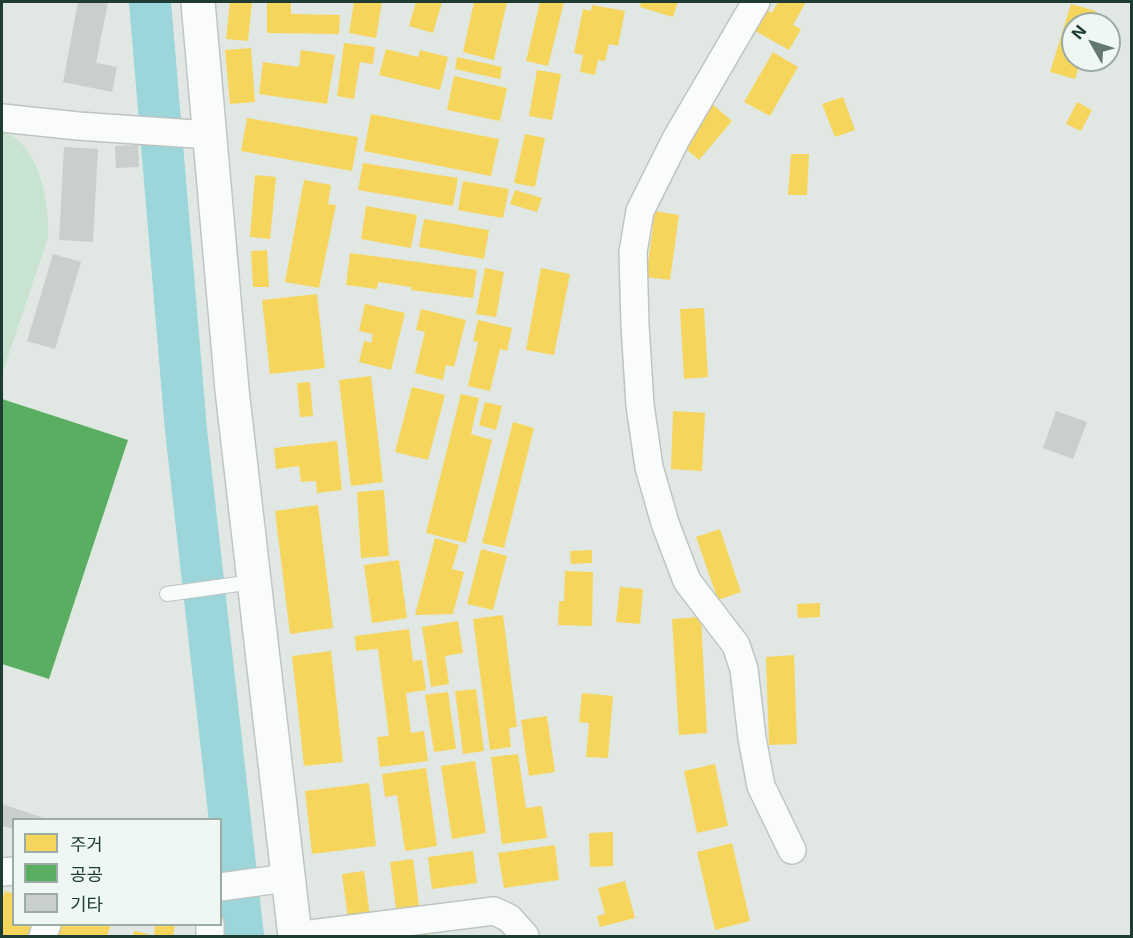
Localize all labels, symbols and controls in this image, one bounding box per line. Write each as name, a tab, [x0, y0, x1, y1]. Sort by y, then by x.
north arrow	[1061, 12, 1121, 72]
text: N	[1067, 21, 1090, 43]
legend	[12, 818, 222, 926]
text: 주거	[70, 834, 103, 855]
text: 공공	[70, 864, 103, 885]
text: 기타	[70, 894, 103, 915]

